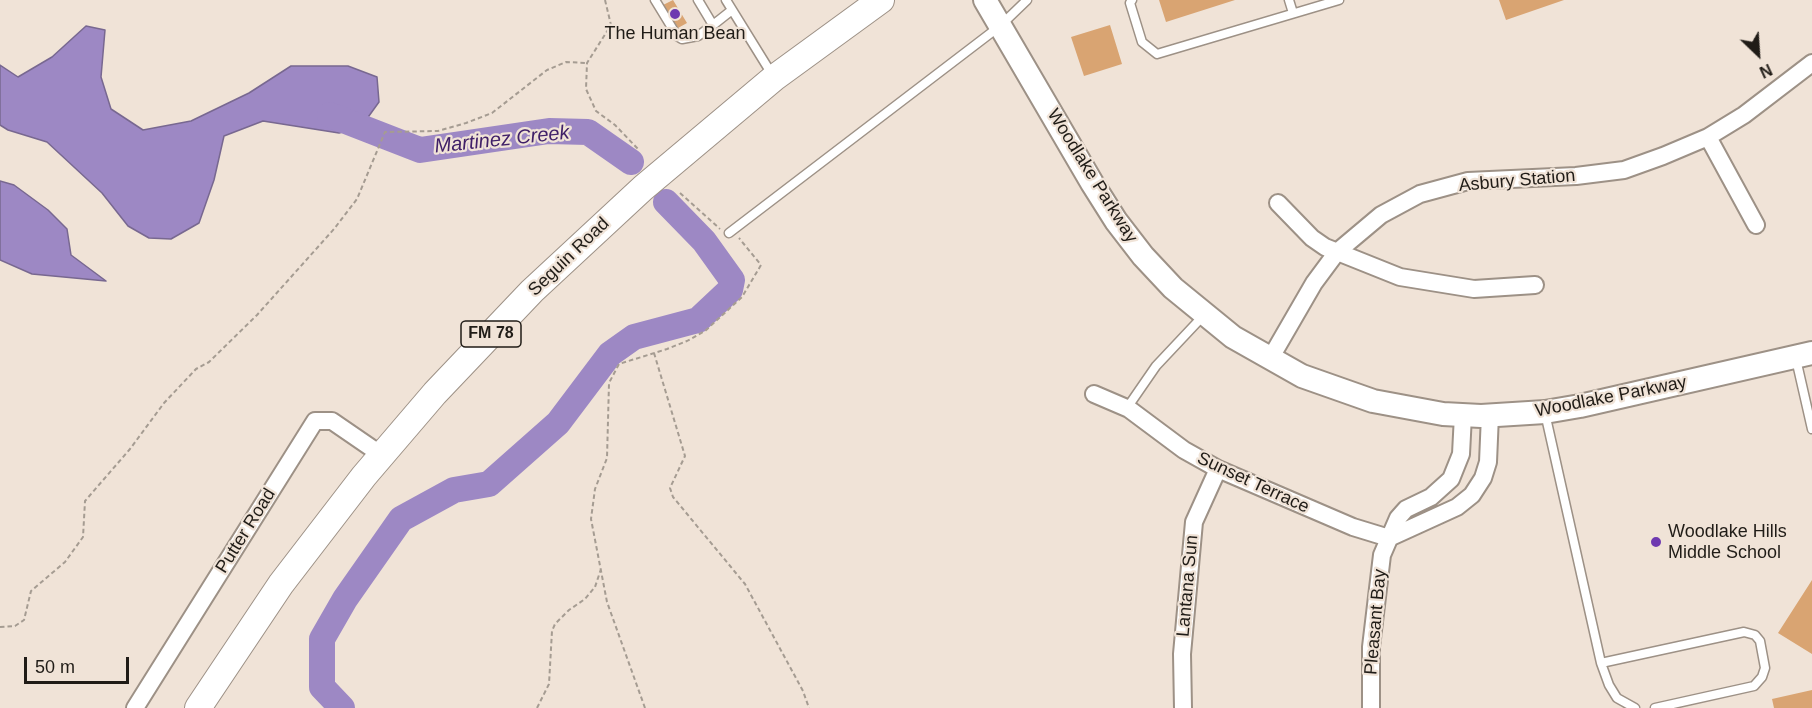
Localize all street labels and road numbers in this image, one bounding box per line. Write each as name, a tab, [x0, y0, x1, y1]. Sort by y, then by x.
street label: Woodlake Parkway	[1042, 105, 1142, 247]
street label: Asbury Station	[1458, 165, 1576, 197]
street label: Seguin Road	[524, 213, 614, 301]
road number: FM 78	[461, 321, 521, 347]
street label: Woodlake Parkway	[1533, 372, 1689, 422]
street label: Sunset Terrace	[1194, 448, 1312, 518]
street label: Putter Road	[211, 485, 281, 577]
street label: Lantana Sun	[1173, 534, 1203, 638]
street label: Pleasant Bay	[1361, 568, 1391, 676]

